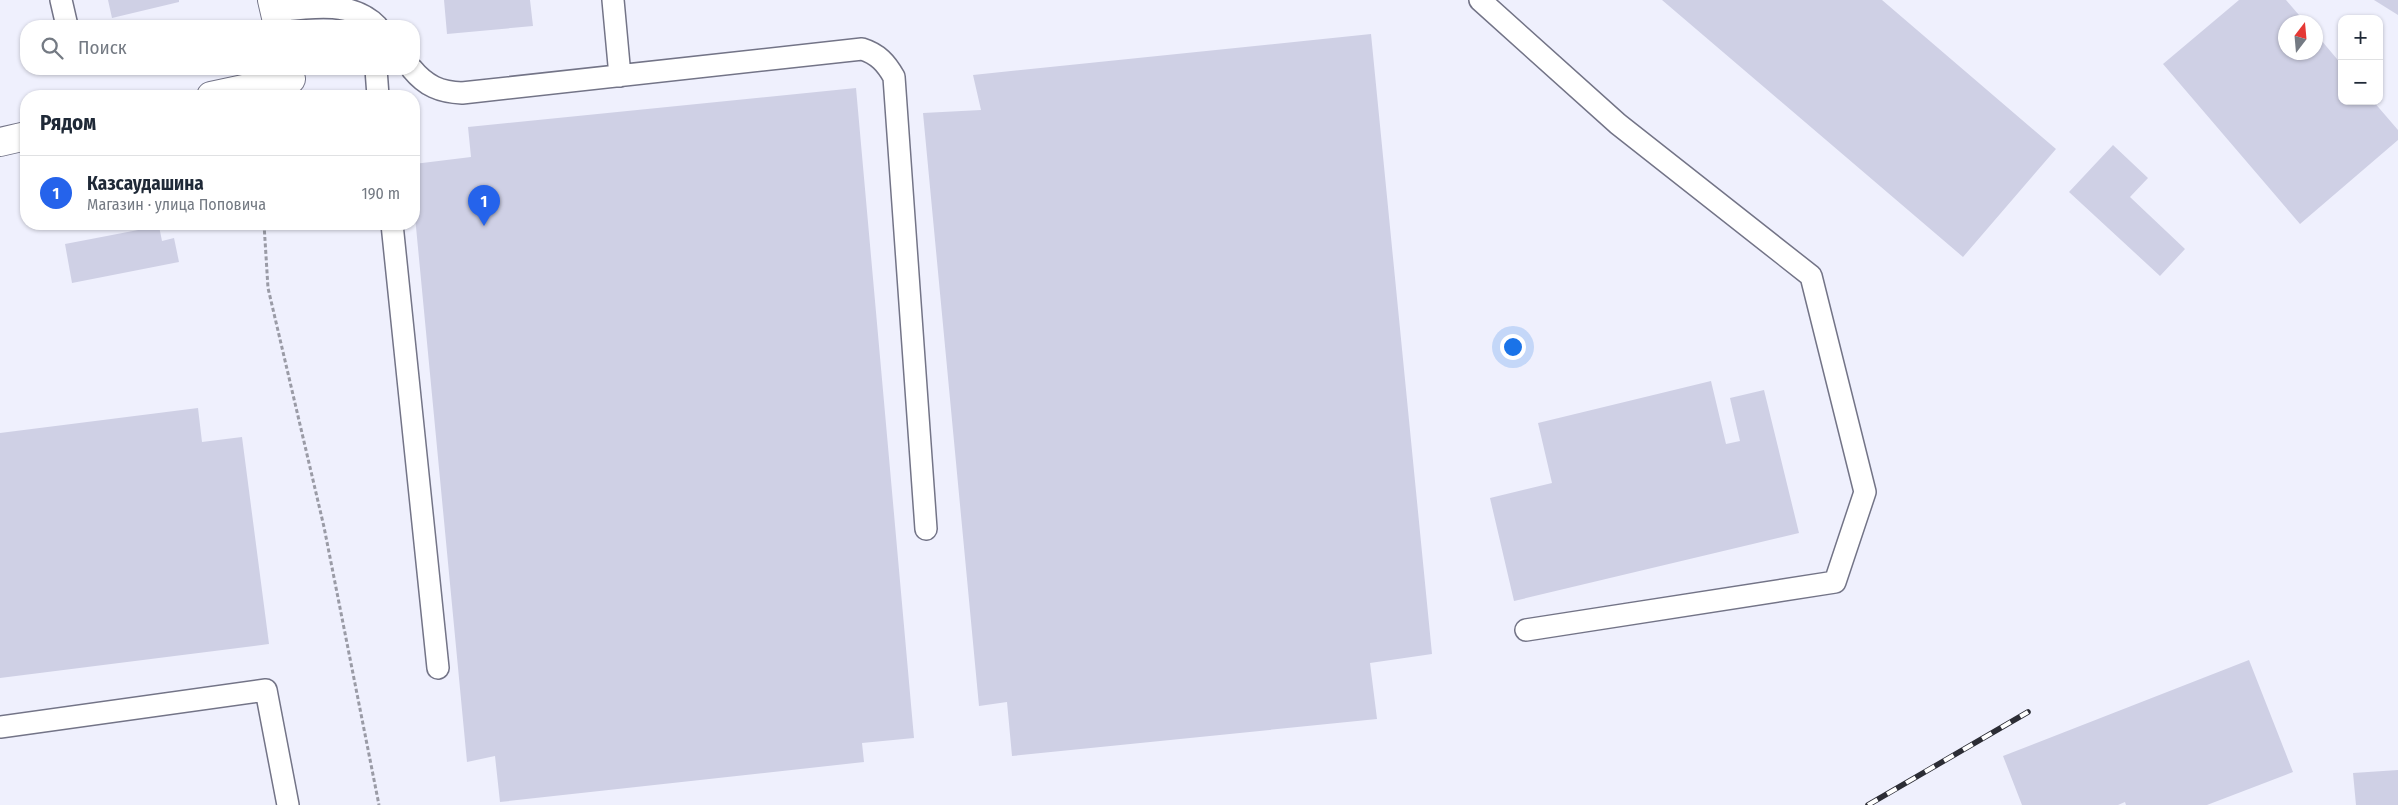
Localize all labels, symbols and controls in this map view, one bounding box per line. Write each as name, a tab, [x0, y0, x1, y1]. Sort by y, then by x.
north arrow	[2278, 15, 2323, 60]
map controls	[2338, 15, 2383, 105]
button: +	[2338, 15, 2383, 60]
search box	[20, 20, 420, 75]
icon: search	[38, 34, 66, 62]
text: Поиск	[78, 36, 127, 59]
button: −	[2338, 60, 2383, 105]
text: Рядом	[40, 110, 96, 136]
text: Казсаудашина	[87, 172, 204, 195]
text: 1	[53, 184, 59, 203]
text: 190 m	[362, 184, 400, 203]
pin: 1	[468, 185, 500, 226]
text: Магазин · улица Поповича	[87, 195, 266, 214]
your location	[1500, 334, 1526, 360]

